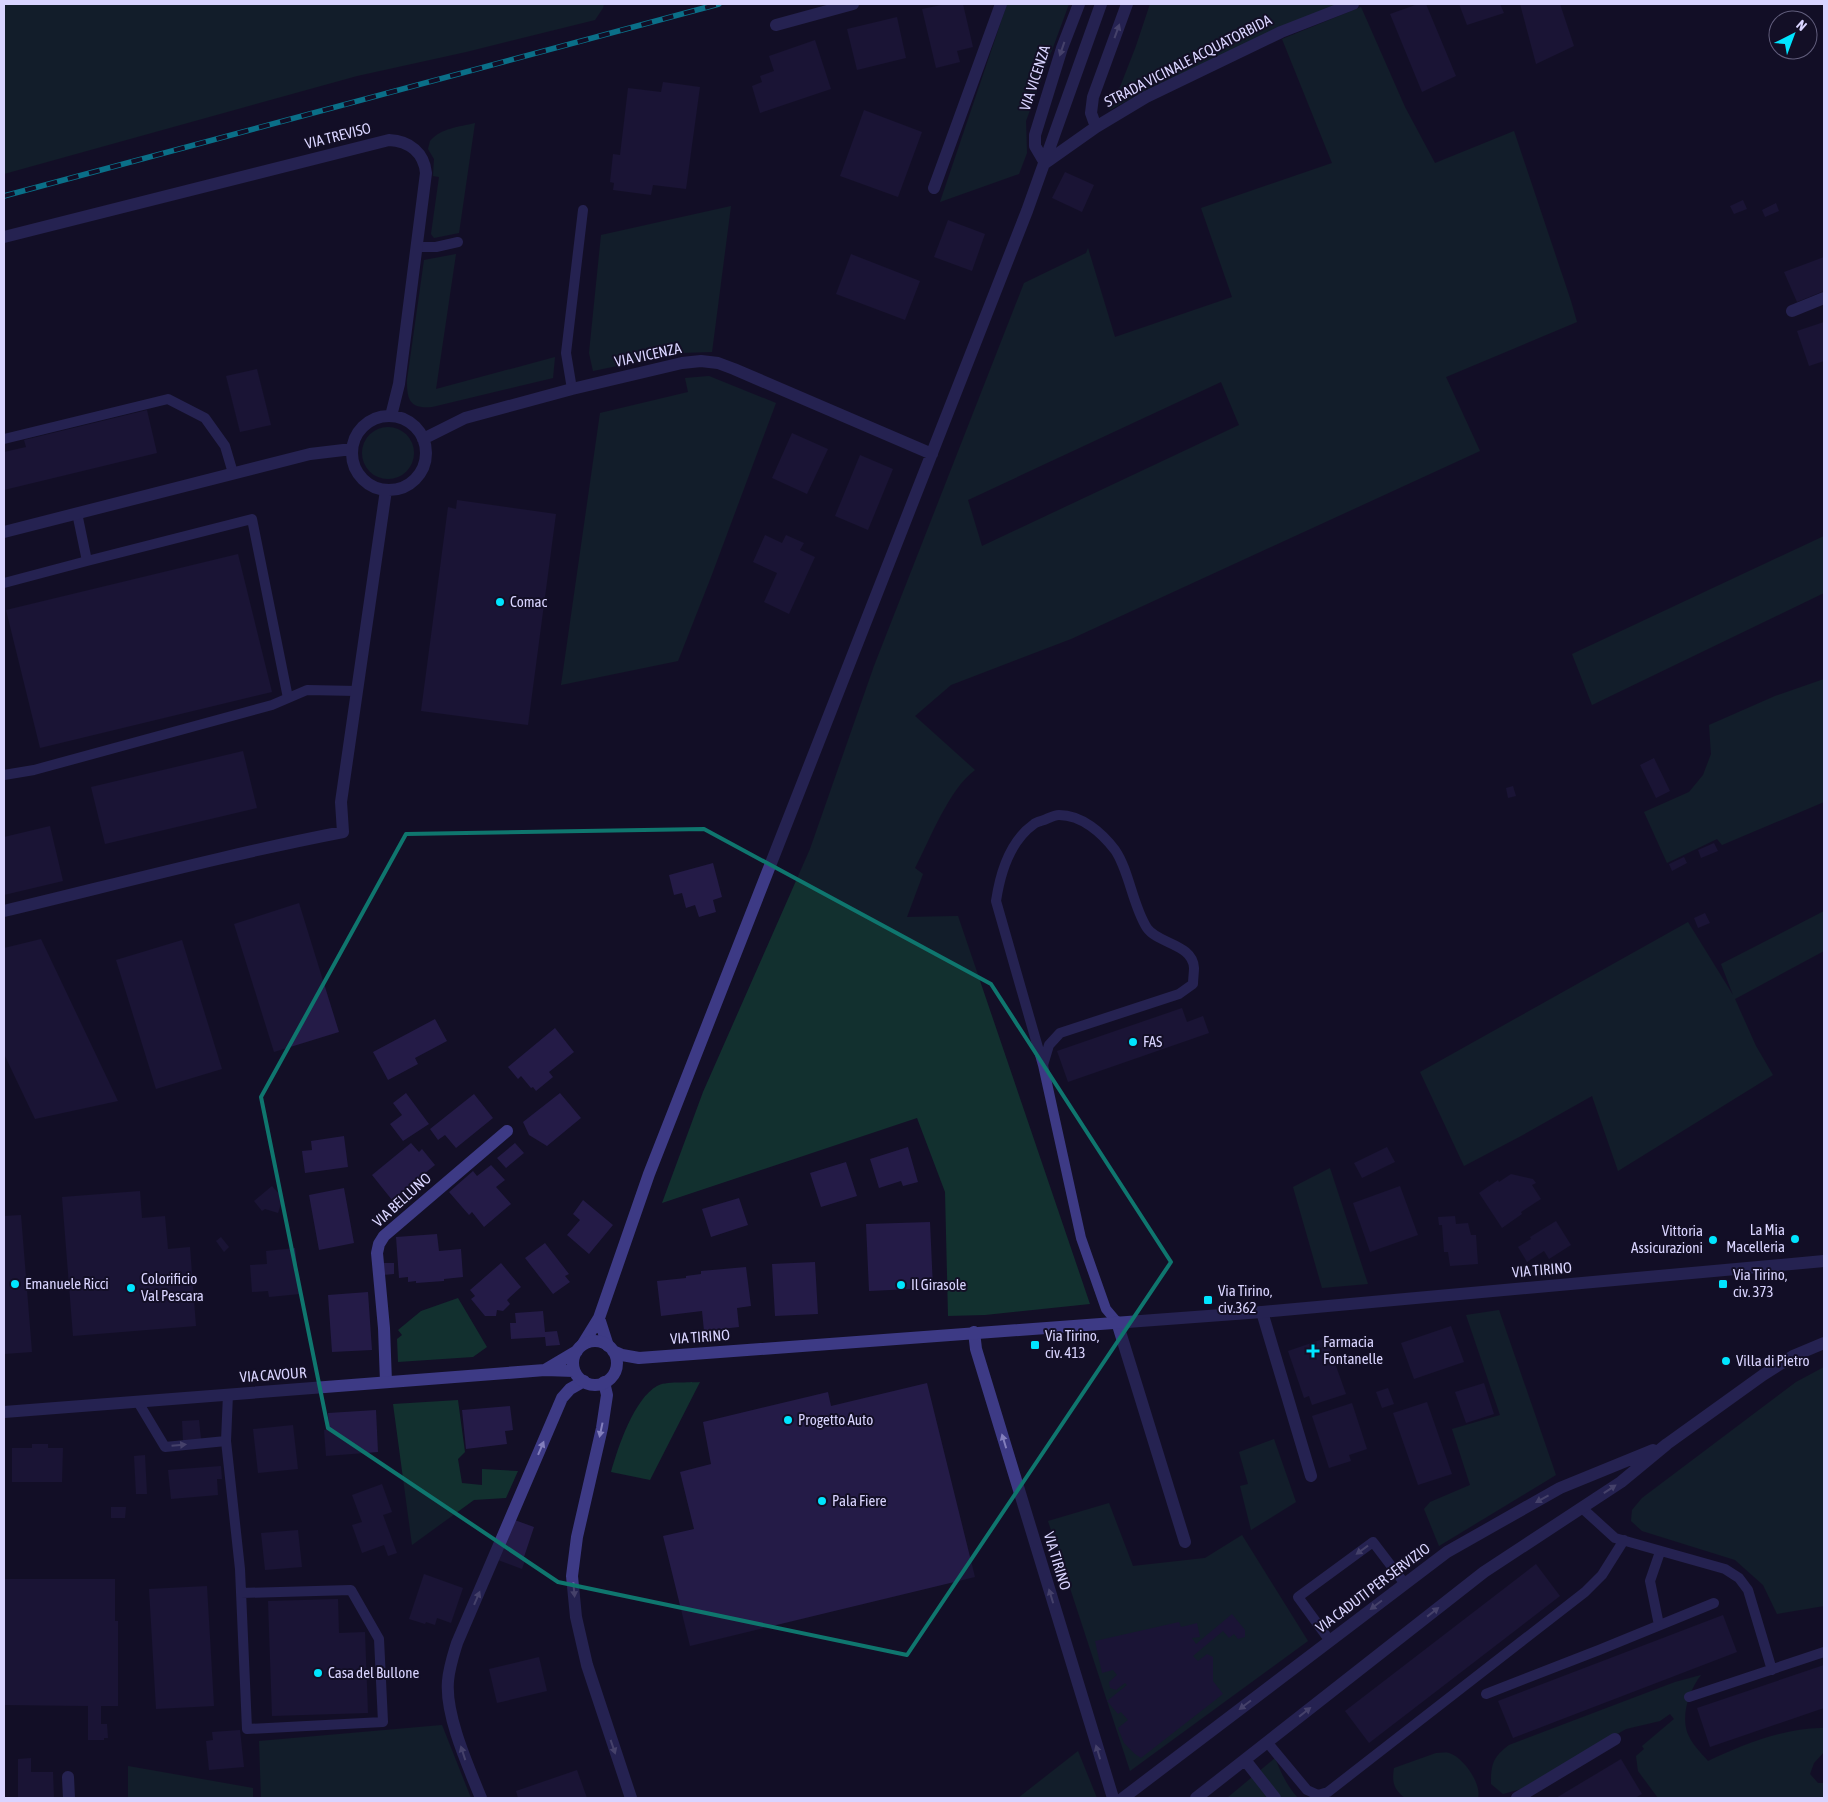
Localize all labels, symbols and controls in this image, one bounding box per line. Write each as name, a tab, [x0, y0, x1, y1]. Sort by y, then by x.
north arrow	[1768, 10, 1818, 60]
street label: STRADA VICINALE ACQUATORBIDA	[1101, 11, 1275, 110]
text: N	[1793, 17, 1810, 34]
one-way arrow	[1113, 23, 1121, 38]
street label: VIA VICENZA	[1016, 42, 1053, 113]
one-way arrow	[1058, 42, 1065, 57]
street label: VIA TREVISO	[303, 119, 373, 152]
street label: VIA VICENZA	[613, 339, 683, 370]
place label: Comac	[510, 593, 548, 610]
marker: Comac	[494, 596, 506, 608]
place label: FAS	[1143, 1033, 1162, 1050]
marker: FAS	[1127, 1036, 1139, 1048]
street label: VIA BELLUNO	[369, 1169, 434, 1230]
place label: La Mia Macelleria	[1726, 1221, 1785, 1255]
place label: Vittoria Assicurazioni	[1631, 1222, 1703, 1256]
marker: La Mia Macelleria	[1789, 1233, 1801, 1245]
marker: Vittoria Assicurazioni	[1707, 1234, 1719, 1246]
street label: VIA TIRINO	[1511, 1258, 1573, 1281]
place label: Via Tirino, civ. 373	[1733, 1266, 1788, 1300]
place label: Colorificio Val Pescara	[141, 1270, 204, 1304]
place label: Emanuele Ricci	[25, 1275, 109, 1292]
place label: Il Girasole	[911, 1276, 967, 1293]
marker: Emanuele Ricci	[9, 1278, 21, 1290]
marker: Via Tirino, civ. 373	[1717, 1278, 1729, 1290]
marker: Il Girasole	[895, 1279, 907, 1291]
marker: Colorificio Val Pescara	[125, 1282, 137, 1294]
place label: Via Tirino, civ.362	[1218, 1282, 1273, 1316]
marker: Via Tirino, civ.362	[1202, 1294, 1214, 1306]
street label: VIA TIRINO	[669, 1326, 731, 1347]
place label: Via Tirino, civ. 413	[1045, 1327, 1100, 1361]
place label: Farmacia Fontanelle	[1323, 1333, 1383, 1367]
marker: Via Tirino, civ. 413	[1029, 1339, 1041, 1351]
marker: Farmacia Fontanelle	[1307, 1345, 1319, 1357]
place label: Villa di Pietro	[1736, 1352, 1810, 1369]
marker: Villa di Pietro	[1720, 1355, 1732, 1367]
street label: VIA CAVOUR	[239, 1364, 307, 1385]
place label: Progetto Auto	[798, 1411, 873, 1428]
marker: Progetto Auto	[782, 1414, 794, 1426]
one-way arrow	[597, 1423, 605, 1439]
one-way arrow	[999, 1433, 1007, 1448]
one-way arrow	[171, 1441, 187, 1449]
one-way arrow	[537, 1441, 545, 1455]
one-way arrow	[1603, 1484, 1616, 1494]
place label: Pala Fiere	[832, 1492, 887, 1509]
one-way arrow	[1535, 1494, 1549, 1503]
marker: Pala Fiere	[816, 1495, 828, 1507]
street label: VIA TIRINO	[1041, 1530, 1074, 1592]
street label: VIA CADUTI PER SERVIZIO	[1312, 1539, 1433, 1636]
one-way arrow	[1355, 1545, 1368, 1555]
one-way arrow	[570, 1582, 578, 1598]
one-way arrow	[1047, 1589, 1054, 1604]
one-way arrow	[473, 1591, 481, 1605]
one-way arrow	[1370, 1600, 1383, 1611]
one-way arrow	[1426, 1607, 1440, 1617]
place label: Casa del Bullone	[328, 1664, 419, 1681]
marker: Casa del Bullone	[312, 1667, 324, 1679]
one-way arrow	[1238, 1700, 1252, 1710]
one-way arrow	[1298, 1707, 1311, 1718]
one-way arrow	[610, 1739, 618, 1754]
one-way arrow	[1094, 1744, 1102, 1759]
one-way arrow	[459, 1745, 467, 1760]

